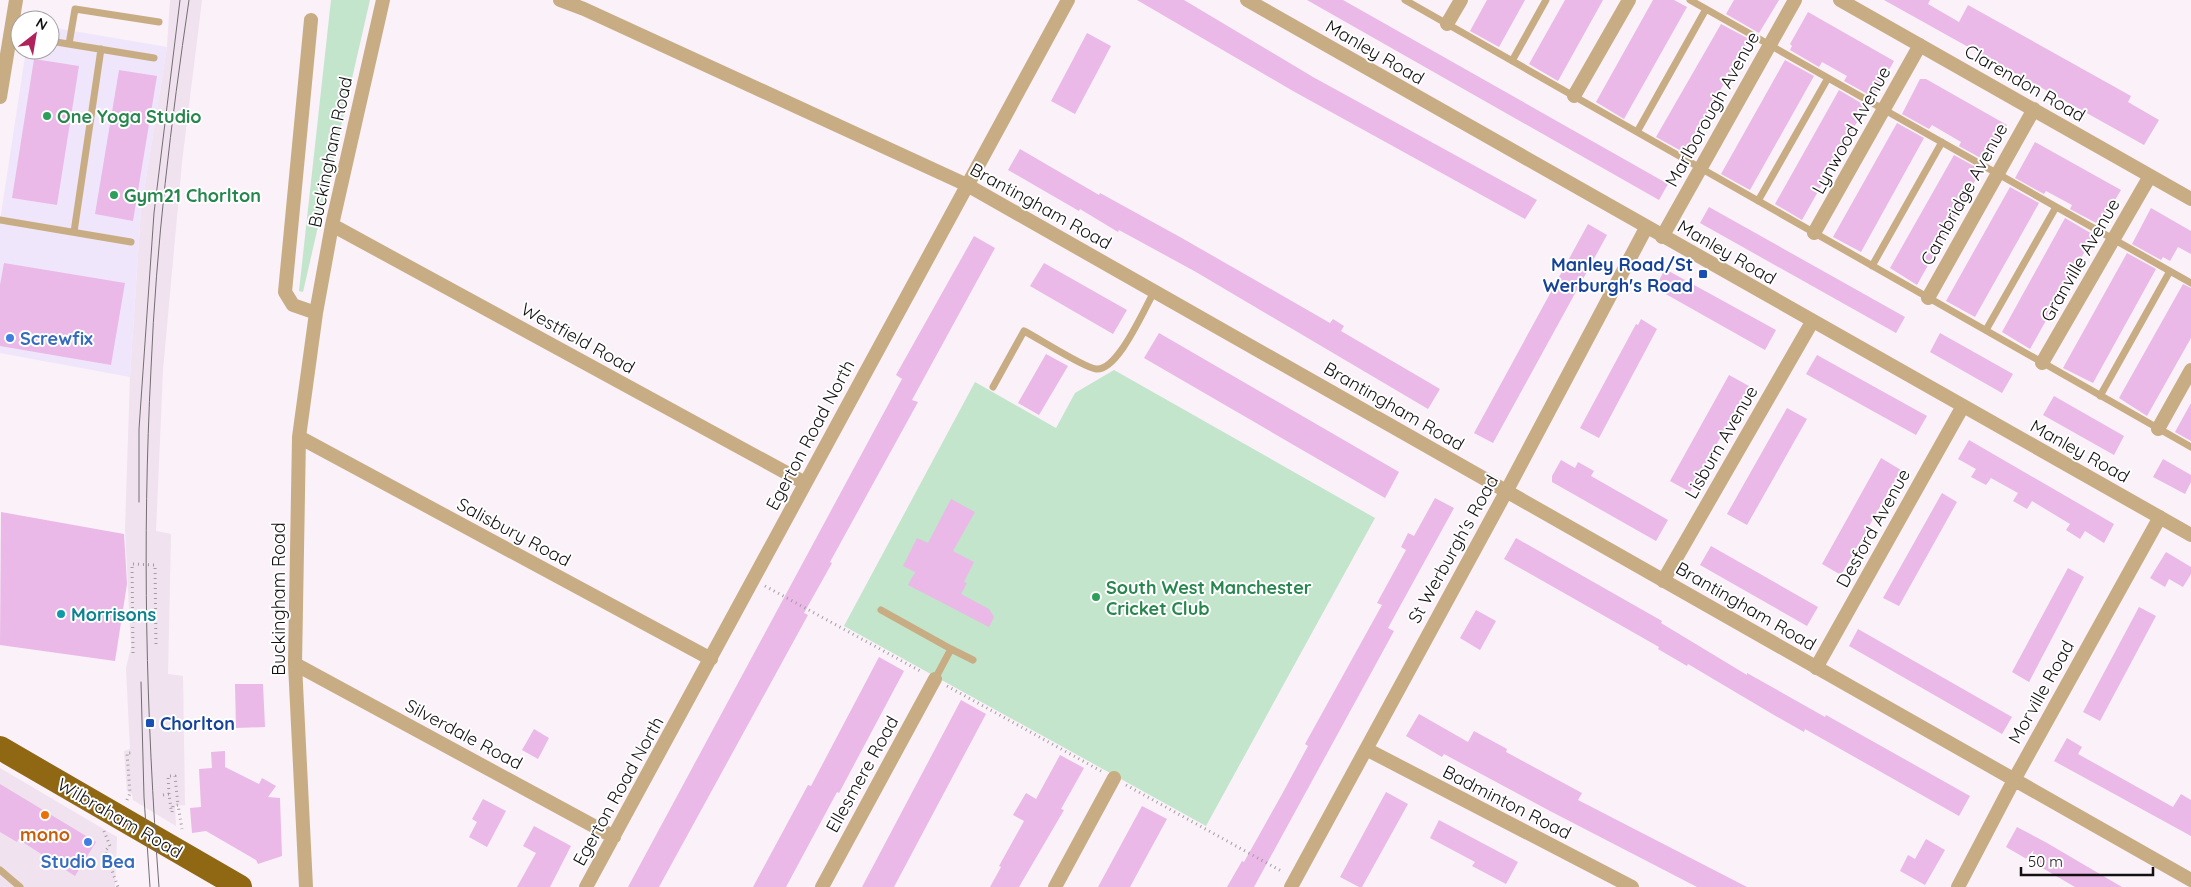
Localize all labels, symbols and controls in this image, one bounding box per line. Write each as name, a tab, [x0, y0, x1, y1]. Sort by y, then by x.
north arrow	[10, 10, 60, 60]
text: N	[33, 13, 51, 34]
street label: Manley Road	[1322, 15, 1428, 89]
street label: Marlborough Avenue	[1660, 27, 1764, 191]
street label: Clarendon Road	[1961, 39, 2089, 127]
street label: Lynwood Avenue	[1806, 62, 1896, 198]
street label: Buckingham Road	[303, 75, 357, 229]
place label: One Yoga Studio	[57, 105, 201, 128]
marker: One Yoga Studio	[41, 110, 53, 122]
street label: Cambridge Avenue	[1915, 119, 2013, 269]
street label: Brantingham Road	[966, 158, 1116, 254]
place label: Gym21 Chorlton	[124, 184, 261, 207]
marker: Gym21 Chorlton	[108, 189, 120, 201]
street label: Granville Avenue	[2035, 194, 2125, 326]
street label: Manley Road	[1674, 215, 1780, 289]
place label: Manley Road/St Werburgh's Road	[1543, 253, 1693, 297]
marker: Manley Road/St Werburgh's Road	[1697, 268, 1709, 280]
street label: Westfield Road	[517, 297, 639, 379]
place label: Screwfix	[20, 327, 93, 350]
marker: Screwfix	[4, 332, 16, 344]
street label: Egerton Road North	[761, 356, 859, 514]
street label: Brantingham Road	[1320, 356, 1468, 456]
street label: Lisburn Avenue	[1679, 381, 1763, 503]
street label: Manley Road	[2026, 414, 2134, 488]
street label: Desford Avenue	[1831, 465, 1915, 591]
street label: St Werburgh's Road	[1403, 471, 1503, 627]
street label: Salisbury Road	[453, 492, 575, 572]
street label: Buckingham Road	[267, 522, 290, 676]
street label: Brantingham Road	[1672, 556, 1820, 656]
place label: South West Manchester Cricket Club	[1106, 576, 1312, 620]
marker: South West Manchester Cricket Club	[1090, 591, 1102, 603]
place label: Morrisons	[71, 603, 156, 626]
marker: Morrisons	[55, 608, 67, 620]
street label: Morville Road	[2003, 636, 2079, 748]
street label: Silverdale Road	[402, 693, 526, 775]
place label: Chorlton	[160, 712, 235, 735]
street label: Egerton Road North	[567, 712, 669, 870]
street label: Ellesmere Road	[820, 712, 904, 836]
marker: Chorlton	[144, 717, 156, 729]
street label: Badminton Road	[1439, 760, 1575, 844]
street label: Wilbraham Road	[53, 773, 187, 863]
marker: mono	[39, 809, 51, 821]
place label: mono	[20, 823, 70, 846]
marker: Studio Bea	[82, 836, 94, 848]
scale bar	[2021, 844, 2154, 876]
place label: Studio Bea	[41, 850, 135, 873]
text: 50 m	[2028, 852, 2063, 871]

